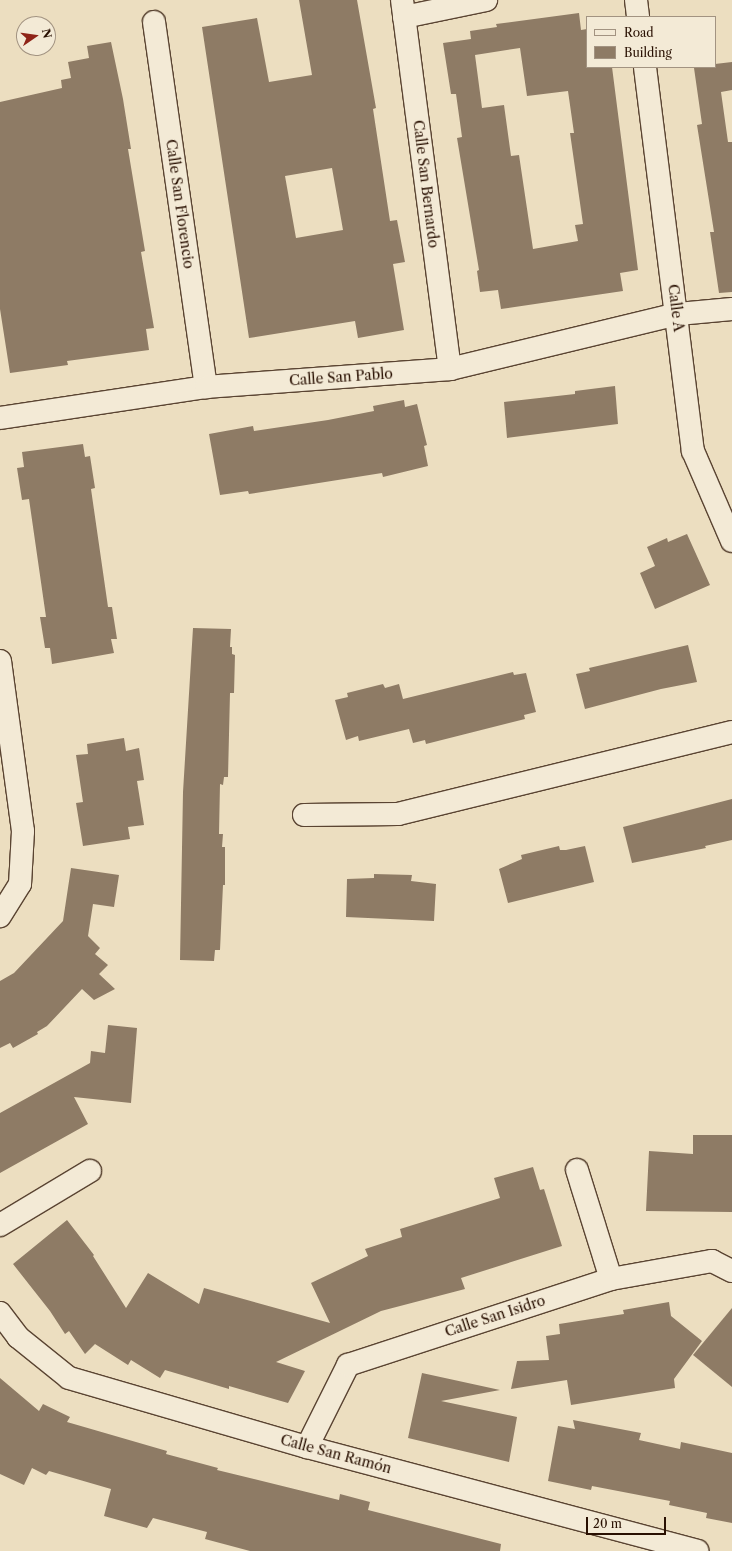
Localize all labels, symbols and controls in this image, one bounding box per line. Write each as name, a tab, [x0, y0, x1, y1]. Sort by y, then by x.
north arrow	[16, 16, 56, 56]
legend	[586, 16, 716, 68]
text: Road	[624, 25, 654, 40]
text: N	[39, 27, 55, 40]
text: Building	[624, 45, 672, 60]
street label: Calle San Bernardo	[410, 119, 442, 249]
street label: Calle San Florencio	[163, 138, 197, 270]
street label: Calle A	[665, 283, 687, 333]
street label: Calle San Pablo	[289, 365, 393, 389]
street label: Calle San Isidro	[443, 1292, 547, 1340]
street label: Calle San Ramón	[279, 1431, 393, 1477]
scale bar	[588, 1509, 668, 1535]
text: 20 m	[593, 1516, 622, 1531]

